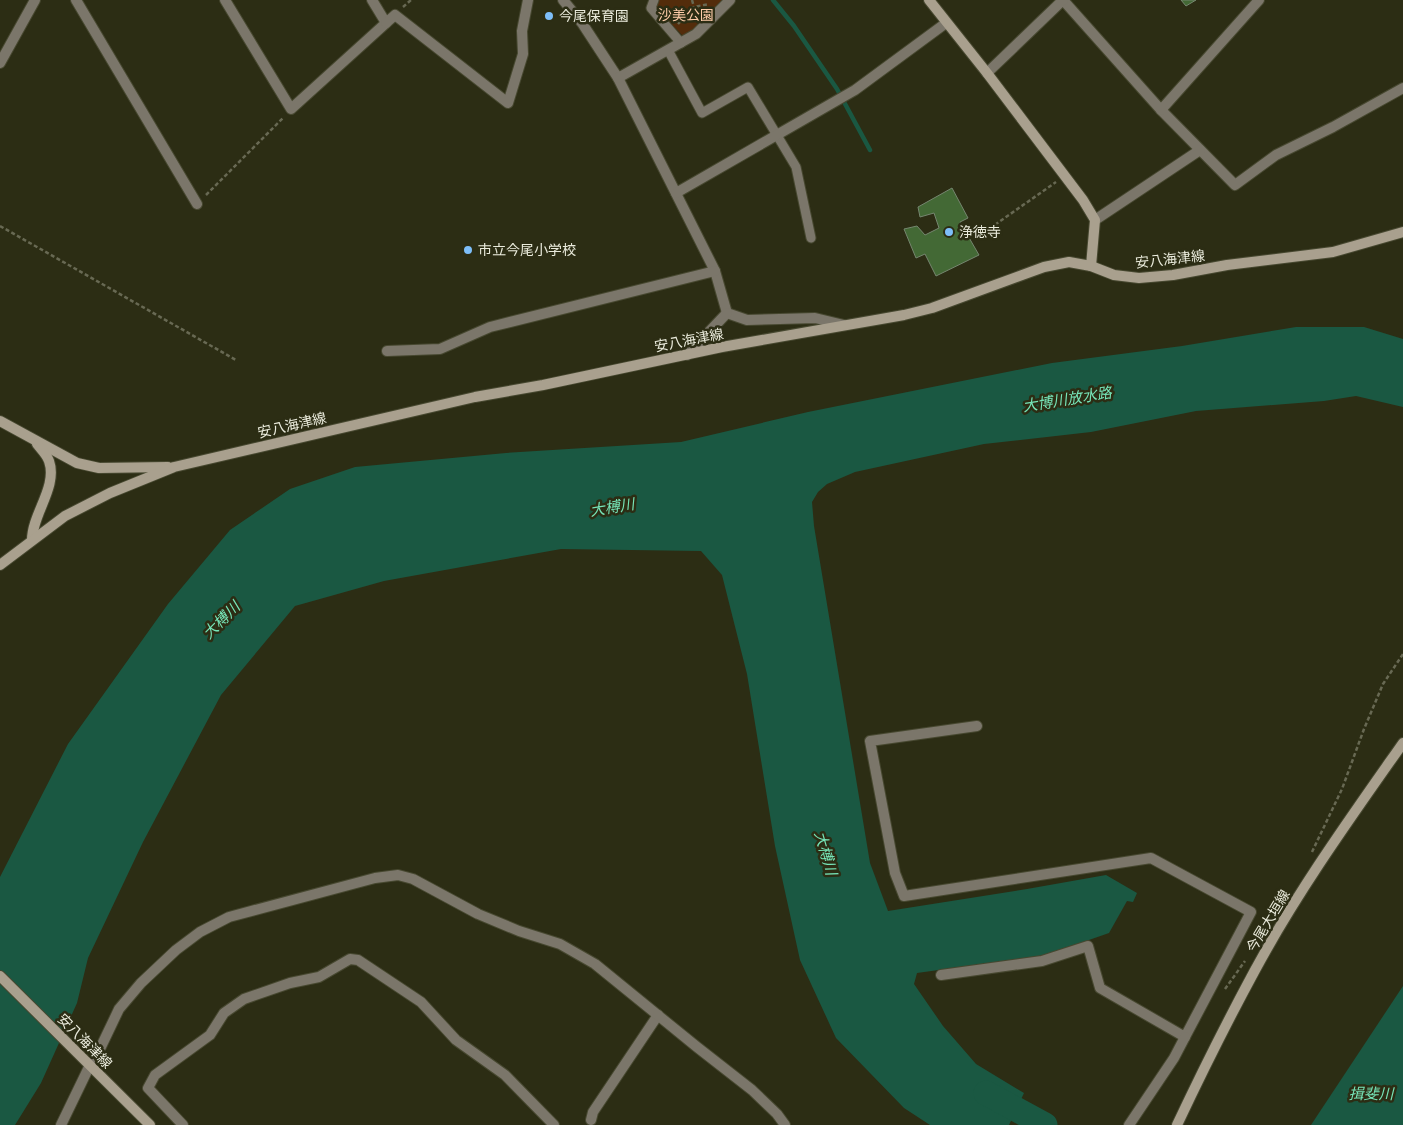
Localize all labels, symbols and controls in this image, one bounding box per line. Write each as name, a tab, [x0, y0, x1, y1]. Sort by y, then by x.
park label: 沙美公園	[658, 7, 714, 23]
place label: 今尾保育園	[559, 8, 629, 24]
marker: 今尾保育園	[543, 10, 555, 22]
place label: 浄徳寺	[959, 224, 1001, 240]
marker: 浄徳寺	[943, 226, 955, 238]
place label: 市立今尾小学校	[478, 242, 576, 258]
marker: 市立今尾小学校	[462, 244, 474, 256]
street label: 安八海津線	[1134, 247, 1206, 271]
street label: 安八海津線	[653, 325, 725, 355]
water label: 大博川放水路	[1021, 383, 1115, 414]
street label: 安八海津線	[256, 409, 328, 441]
water label: 大榑川	[588, 495, 638, 519]
water label: 大榑川	[199, 597, 244, 642]
water label: 大榑川	[812, 829, 841, 879]
street label: 今尾大垣線	[1243, 887, 1293, 955]
street label: 安八海津線	[55, 1011, 115, 1071]
water label: 揖斐川	[1348, 1085, 1395, 1102]

